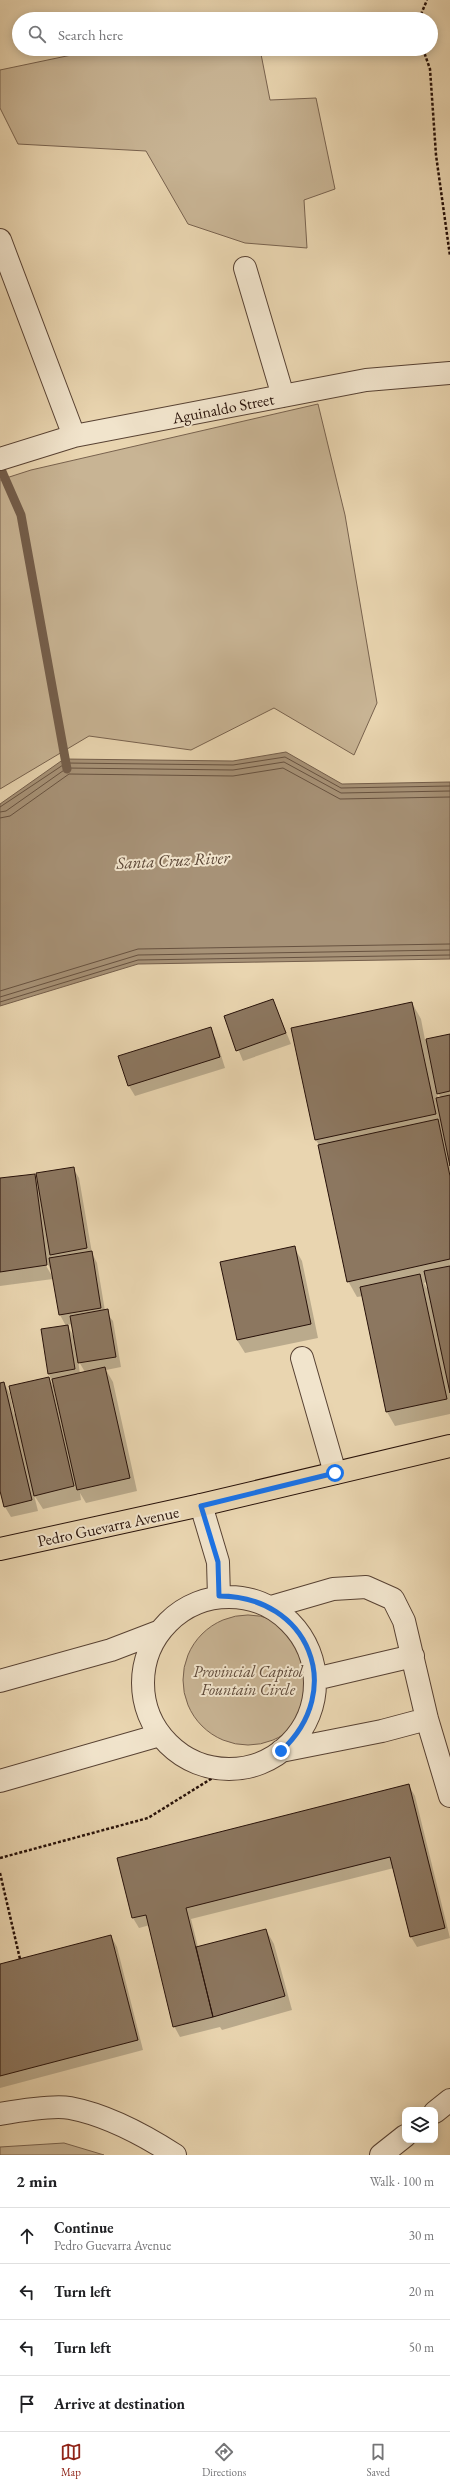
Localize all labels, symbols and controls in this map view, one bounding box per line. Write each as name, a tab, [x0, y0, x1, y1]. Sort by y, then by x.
search box	[12, 12, 438, 56]
icon: search	[26, 23, 48, 45]
text: Search here	[58, 25, 123, 44]
street label: Aguinaldo Street	[169, 388, 276, 429]
water label: Santa Cruz River	[115, 846, 232, 874]
route start	[326, 1464, 344, 1482]
street label: Pedro Guevarra Avenue	[35, 1501, 181, 1552]
park label: Provincial Capitol Fountain Circle	[193, 1661, 304, 1700]
route end	[272, 1742, 290, 1760]
map controls	[402, 2107, 438, 2143]
button: layers	[402, 2107, 438, 2143]
text: 2 min	[16, 2170, 57, 2192]
text: Walk · 100 m	[370, 2173, 434, 2190]
text: Continue	[54, 2218, 114, 2237]
icon: ahead	[16, 2225, 38, 2247]
text: 30 m	[409, 2227, 434, 2244]
text: Pedro Guevarra Avenue	[54, 2237, 171, 2254]
icon: left	[16, 2281, 38, 2303]
text: Turn left	[54, 2282, 111, 2301]
text: 20 m	[409, 2283, 434, 2300]
icon: left	[16, 2337, 38, 2359]
text: Turn left	[54, 2338, 111, 2357]
text: 50 m	[409, 2339, 434, 2356]
icon: arrive	[16, 2393, 38, 2415]
text: Arrive at destination	[54, 2394, 185, 2413]
tab: Map	[60, 2441, 82, 2479]
tab: Directions	[202, 2441, 246, 2479]
tab: Saved	[366, 2441, 390, 2479]

